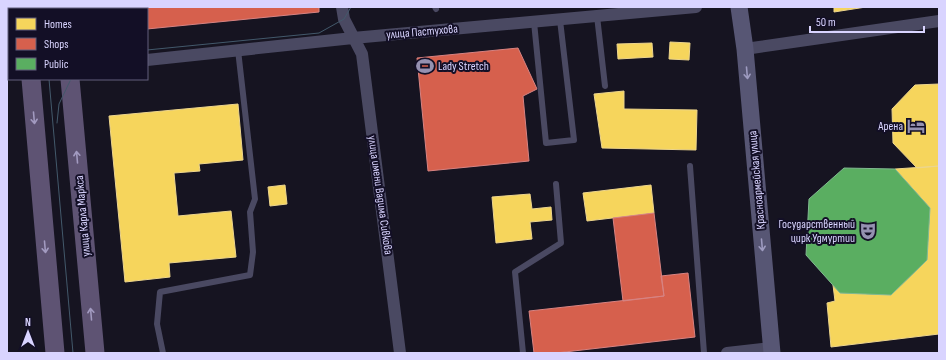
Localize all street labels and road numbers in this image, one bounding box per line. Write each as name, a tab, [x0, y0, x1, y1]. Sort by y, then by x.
street label: улица Пастухова	[385, 21, 459, 43]
street label: Красноармейская улица	[745, 130, 769, 230]
street label: улица имени Вадима Сивкова	[364, 134, 396, 256]
street label: улица Карла Маркса	[72, 174, 94, 257]

